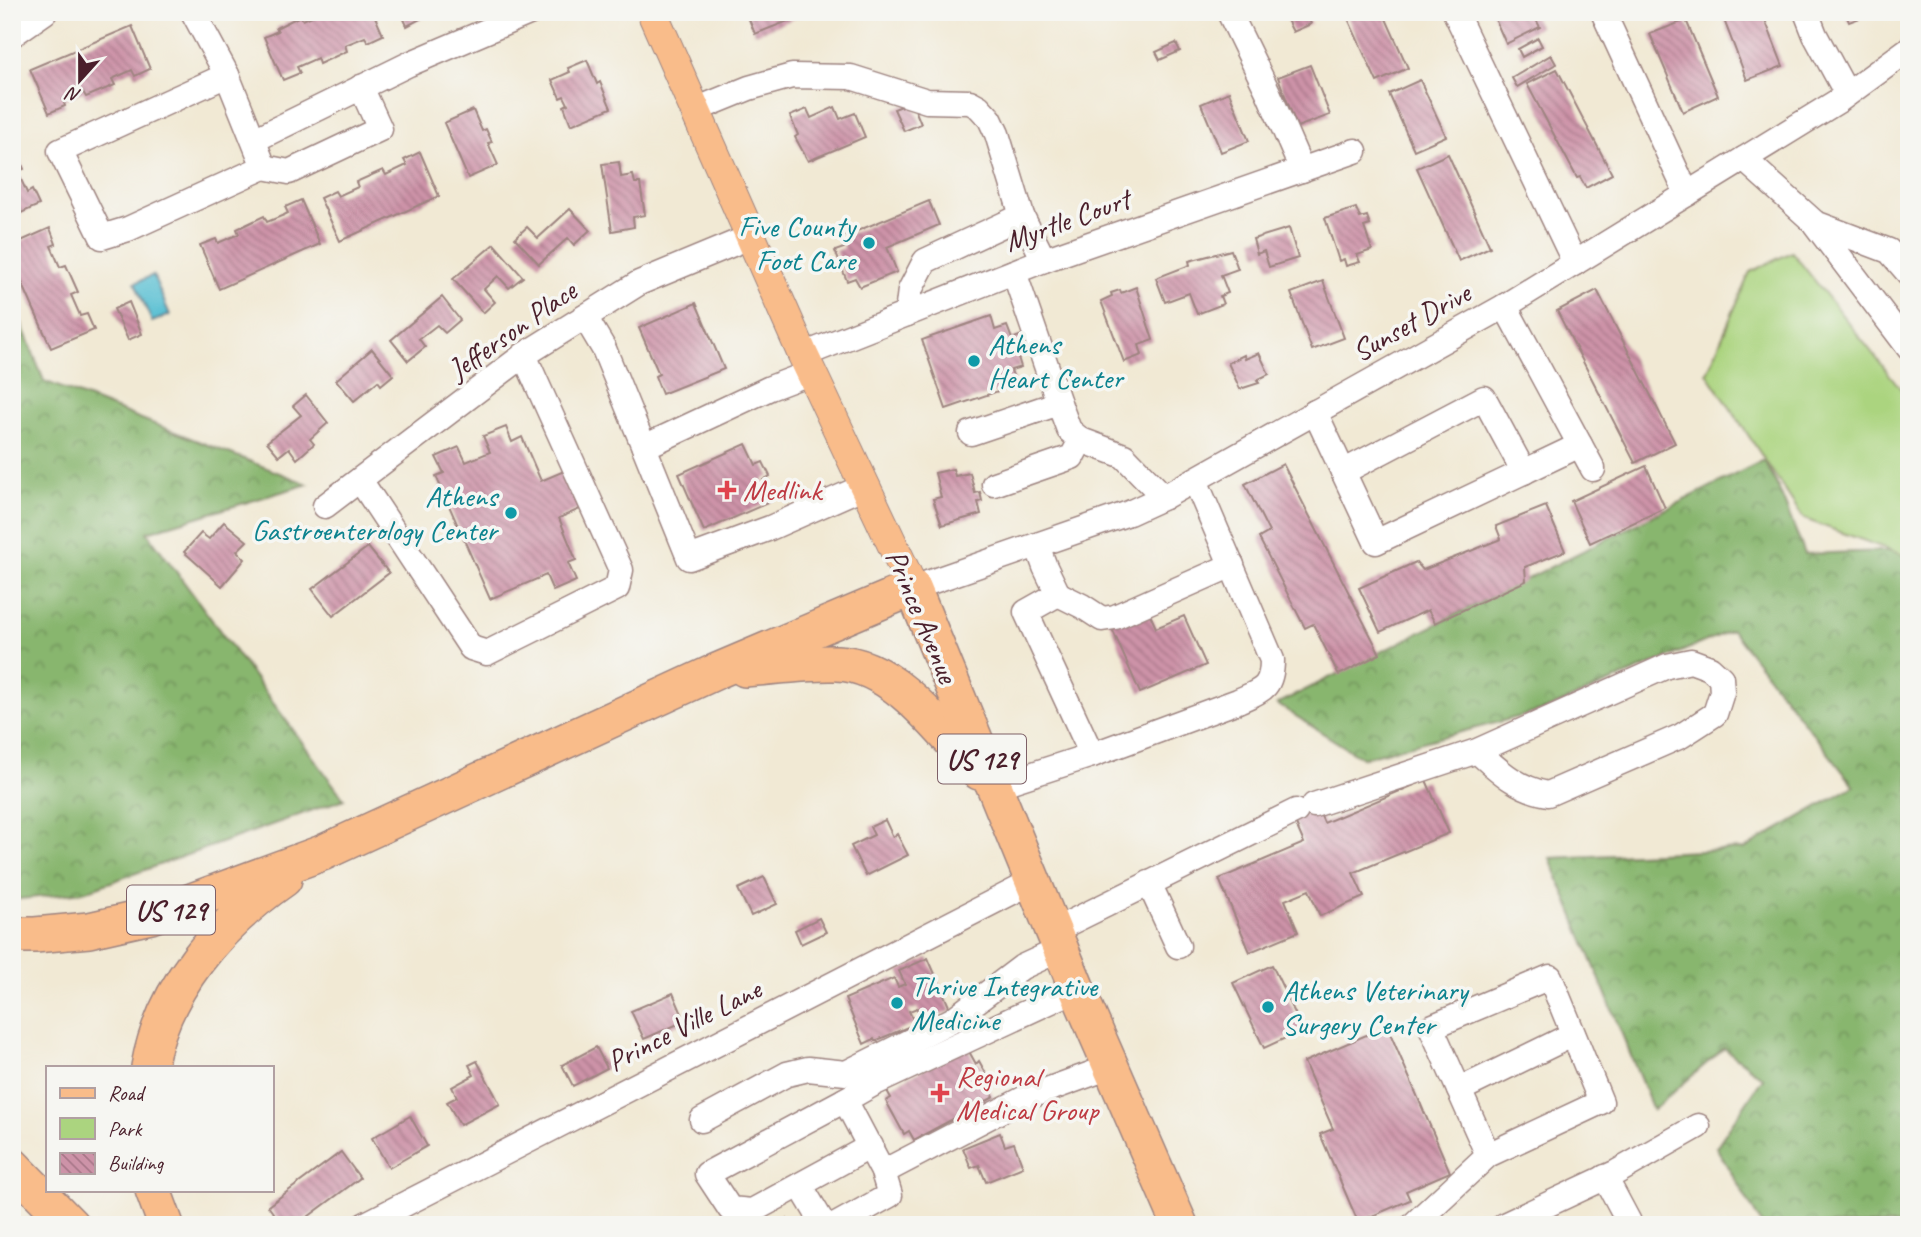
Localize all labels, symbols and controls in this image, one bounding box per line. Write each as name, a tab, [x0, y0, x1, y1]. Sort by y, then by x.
north arrow	[46, 46, 116, 116]
text: N	[61, 80, 84, 108]
street label: Myrtle Court	[999, 178, 1139, 260]
place label: Five County Foot Care	[738, 207, 858, 279]
marker: Five County Foot Care	[861, 235, 877, 251]
street label: Jefferson Place	[439, 271, 586, 389]
street label: Sunset Drive	[1345, 273, 1479, 370]
place label: Athens Heart Center	[988, 325, 1125, 397]
marker: Athens Heart Center	[966, 353, 982, 369]
place label: Medlink	[743, 471, 823, 509]
place label: Athens Gastroenterology Center	[252, 477, 500, 549]
marker: Medlink	[717, 480, 737, 500]
marker: Athens Gastroenterology Center	[503, 505, 519, 521]
street label: Prince Avenue	[877, 544, 968, 690]
road number: US 129	[938, 734, 1026, 784]
road number: US 129	[127, 886, 215, 934]
place label: Thrive Integrative Medicine	[911, 967, 1099, 1039]
street label: Prince Ville Lane	[601, 969, 769, 1080]
place label: Athens Veterinary Surgery Center	[1282, 971, 1470, 1043]
marker: Thrive Integrative Medicine	[889, 995, 905, 1011]
marker: Athens Veterinary Surgery Center	[1260, 999, 1276, 1015]
place label: Regional Medical Group	[956, 1057, 1100, 1129]
legend	[46, 1066, 273, 1192]
text: Road	[108, 1080, 147, 1106]
marker: Regional Medical Group	[930, 1083, 950, 1103]
text: Park	[108, 1116, 143, 1142]
text: Building	[108, 1150, 165, 1176]

